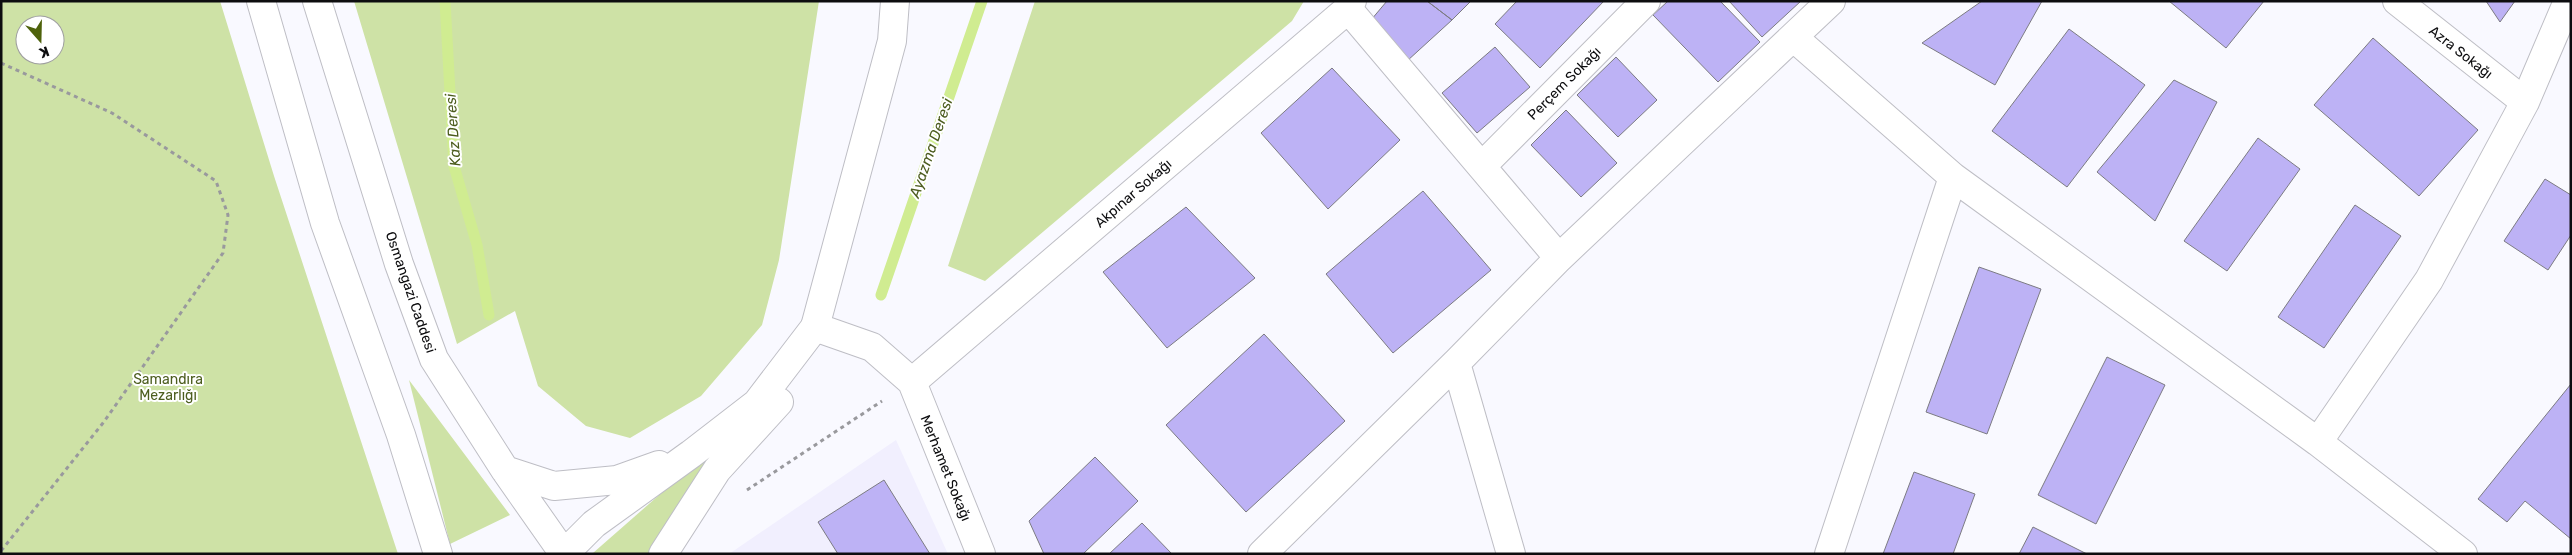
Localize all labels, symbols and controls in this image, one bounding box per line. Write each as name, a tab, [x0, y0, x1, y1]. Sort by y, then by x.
north arrow	[15, 15, 65, 65]
street label: Azra Sokağı	[2425, 22, 2496, 83]
text: K	[36, 42, 52, 62]
street label: Perçem Sokağı	[1524, 43, 1605, 124]
water label: Kaz Deresi	[441, 93, 465, 167]
water label: Ayazma Deresi	[905, 95, 957, 201]
street label: Akpınar Sokağı	[1091, 155, 1175, 231]
street label: Osmangazi Caddesi	[382, 229, 439, 355]
park label: Samandıra Mezarlığı	[133, 371, 203, 404]
street label: Merhamet Sokağı	[916, 413, 975, 524]

